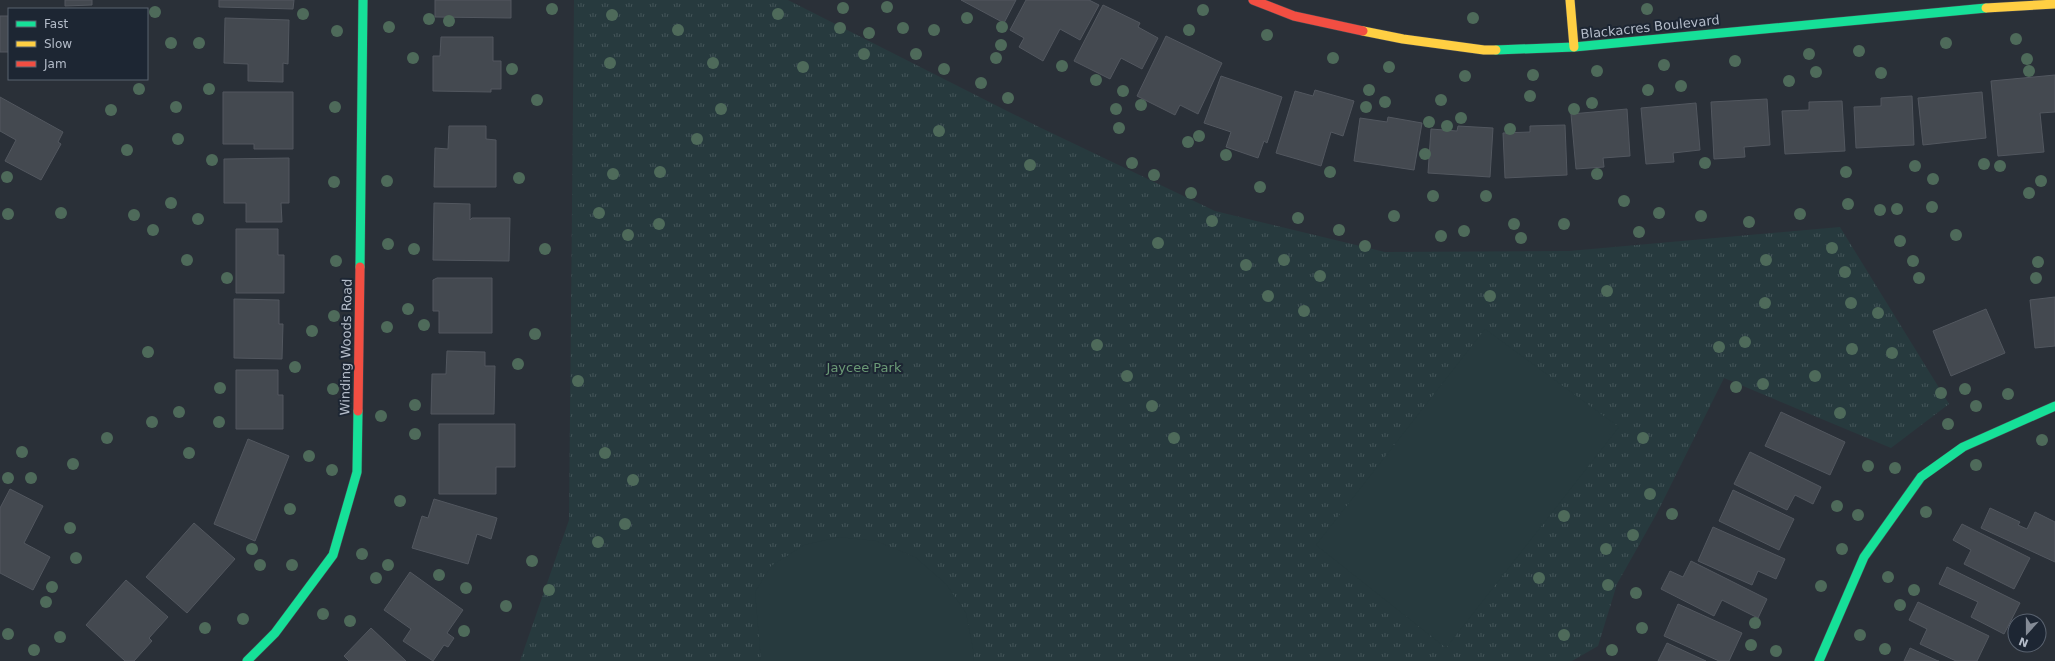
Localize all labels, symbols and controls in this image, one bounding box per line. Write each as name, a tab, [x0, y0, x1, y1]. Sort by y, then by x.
legend	[8, 8, 148, 80]
street label: Blackacres Boulevard	[1580, 12, 1720, 42]
text: Fast	[44, 17, 68, 31]
text: Slow	[44, 37, 72, 51]
text: Jam	[43, 57, 67, 71]
street label: Winding Woods Road	[337, 279, 355, 415]
park label: Jaycee Park	[826, 360, 902, 375]
north arrow	[2007, 613, 2047, 653]
text: N	[2017, 634, 2030, 650]

